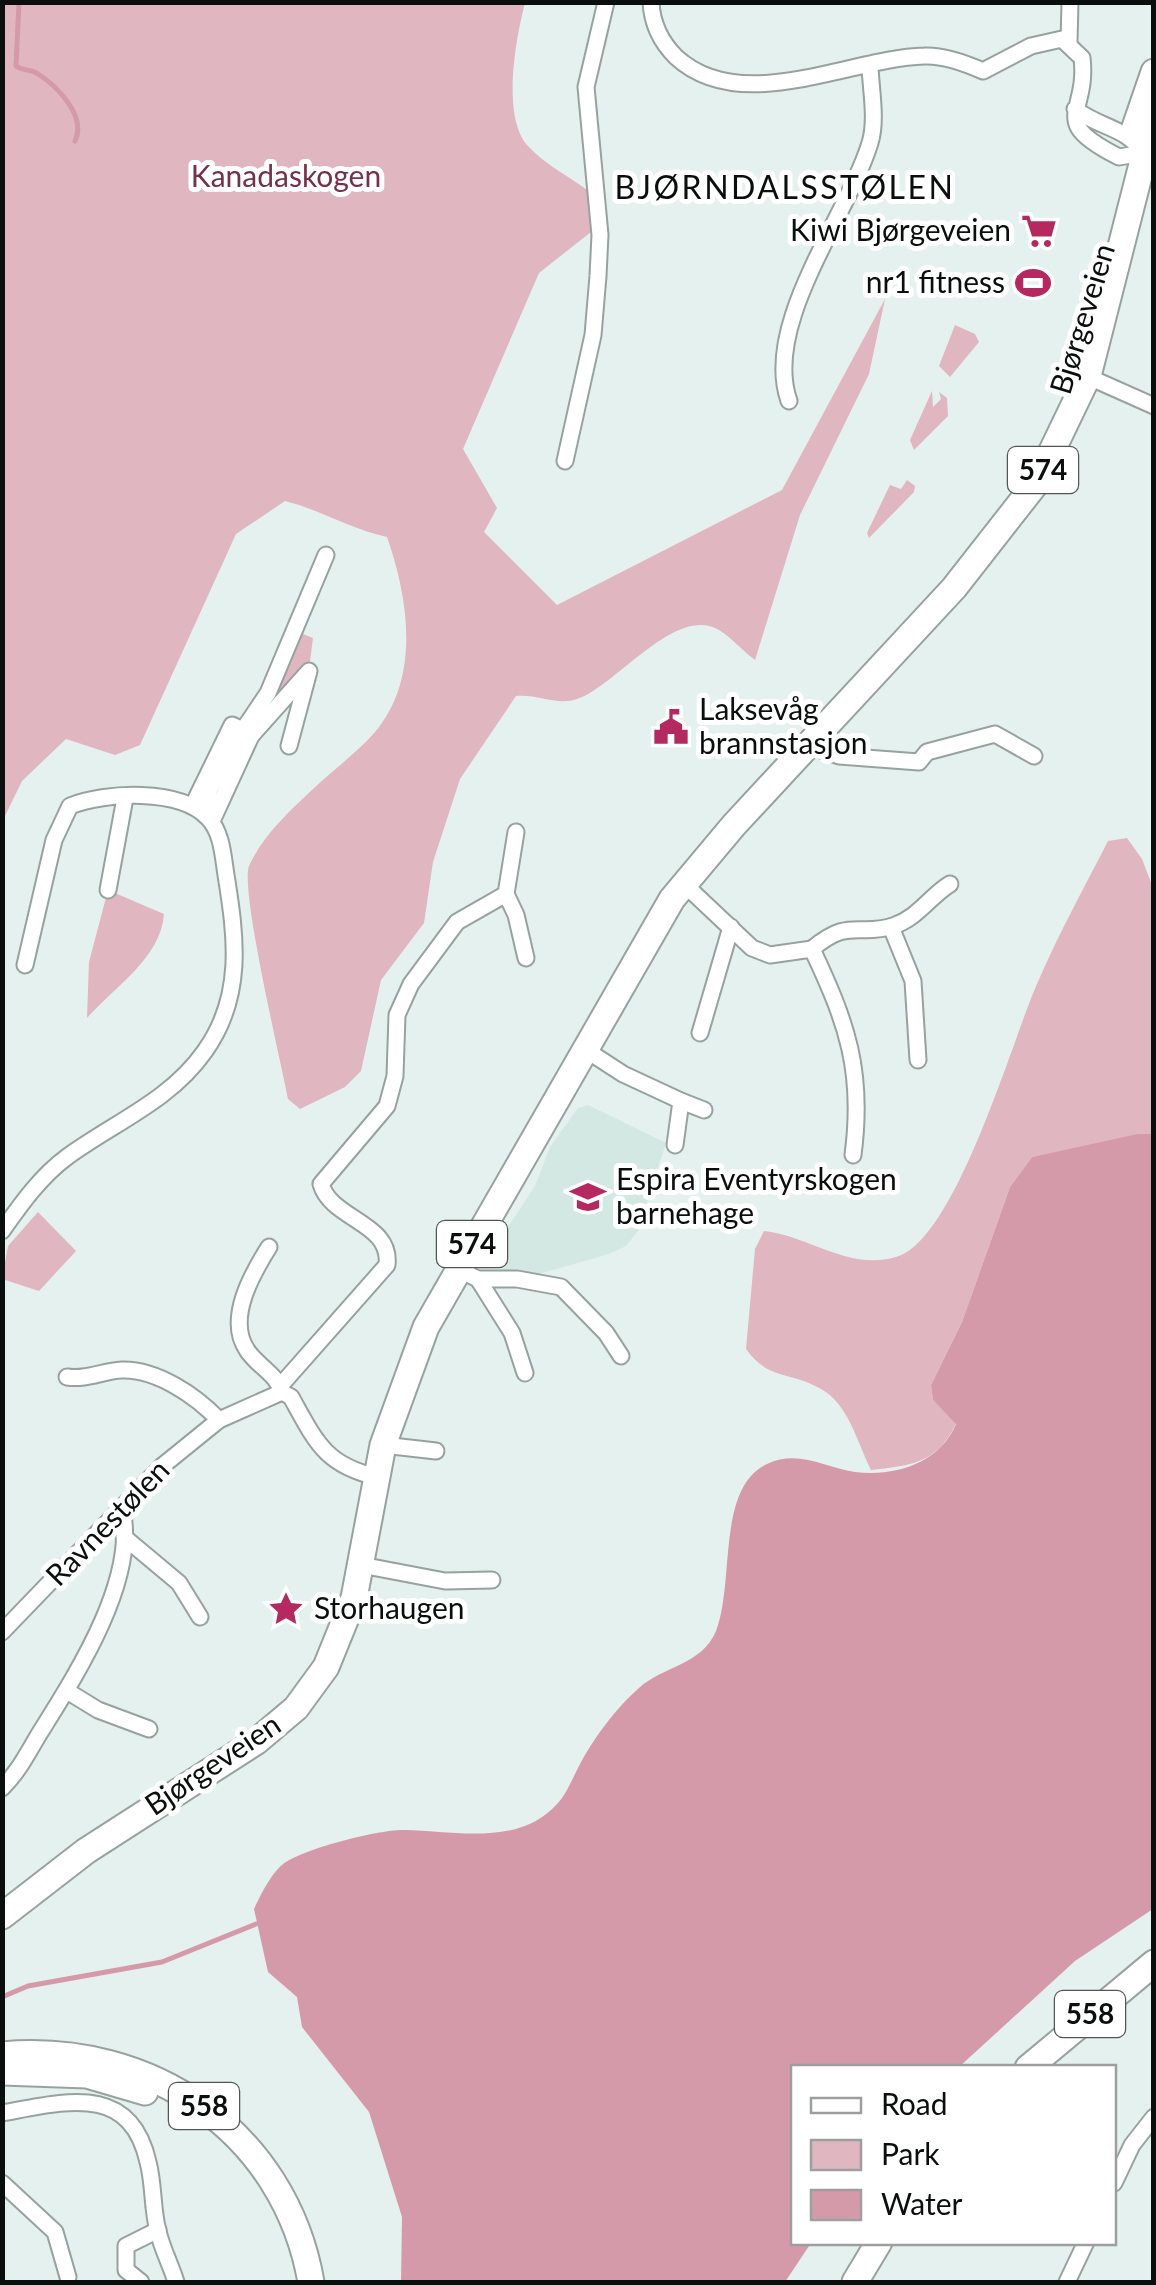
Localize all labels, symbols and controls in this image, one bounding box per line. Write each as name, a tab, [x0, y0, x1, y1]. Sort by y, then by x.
park label: Kanadaskogen	[191, 157, 381, 193]
district label: BJØRNDALSSTØLEN	[615, 167, 955, 206]
place label: Kiwi Bjørgeveien	[790, 211, 1011, 247]
supermarket icon: Kiwi Bjørgeveien	[1020, 212, 1058, 250]
street label: Bjørgeveien	[1041, 239, 1121, 398]
place label: nr1 fitness	[866, 263, 1005, 299]
sports icon: nr1 fitness	[1014, 264, 1052, 302]
road number: 574	[1008, 447, 1078, 493]
place label: Laksevåg brannstasjon	[699, 690, 867, 760]
public building icon: Laksevåg brannstasjon	[652, 708, 690, 746]
place label: Espira Eventyrskogen barnehage	[616, 1160, 897, 1230]
school or university icon: Espira Eventyrskogen barnehage	[569, 1178, 607, 1216]
road number: 574	[437, 1221, 507, 1267]
street label: Ravnestølen	[37, 1451, 176, 1592]
place label: Storhaugen	[314, 1589, 465, 1625]
place icon: Storhaugen	[267, 1590, 305, 1628]
street label: Bjørgeveien	[137, 1705, 286, 1822]
road number: 558	[1055, 1991, 1125, 2037]
legend	[791, 2065, 1116, 2245]
road number: 558	[169, 2083, 239, 2129]
text: Road	[881, 2085, 948, 2121]
text: Park	[881, 2135, 940, 2171]
text: Water	[881, 2185, 963, 2221]

